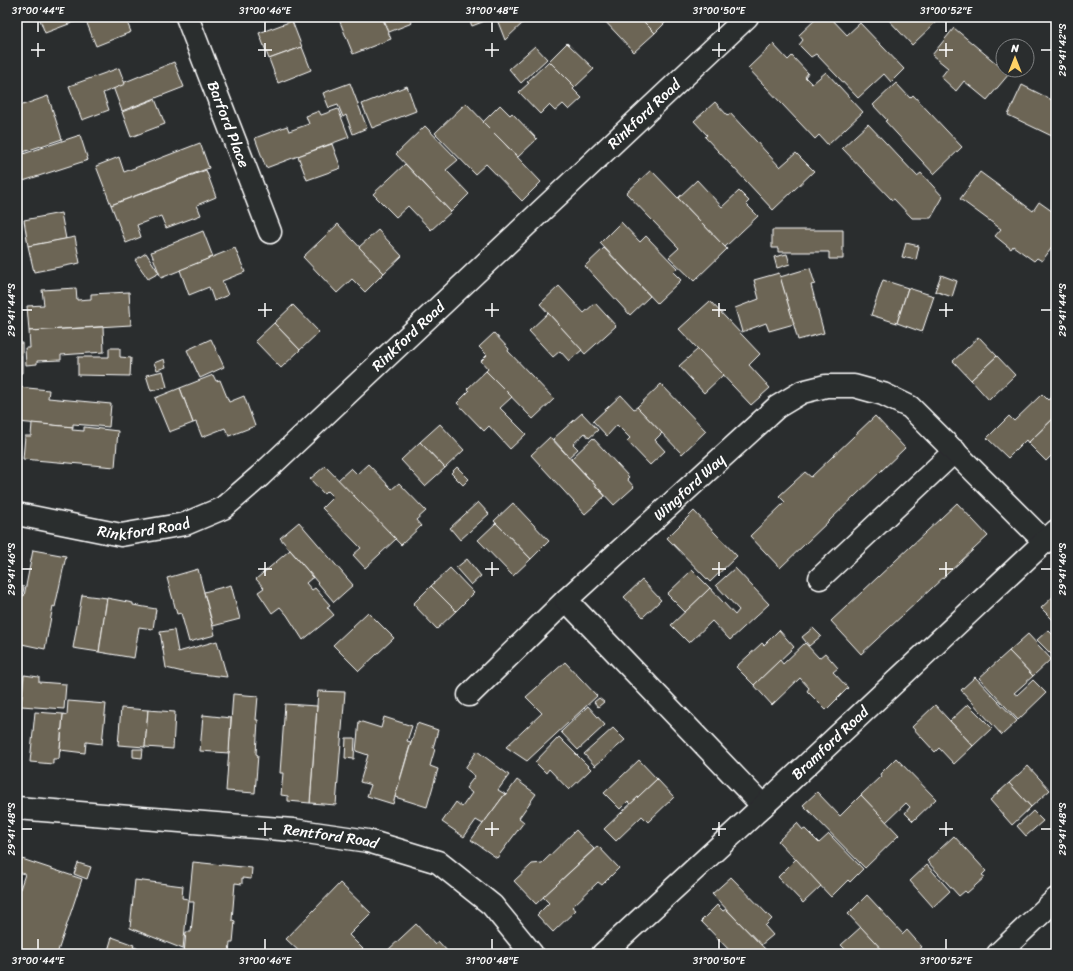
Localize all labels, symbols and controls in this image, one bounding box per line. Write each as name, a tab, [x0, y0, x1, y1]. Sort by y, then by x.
text: 31°00'44"E	[12, 2, 66, 20]
text: 31°00'46"E	[239, 2, 292, 20]
text: 31°00'48"E	[466, 2, 520, 20]
text: 31°00'50"E	[693, 2, 747, 20]
text: 31°00'52"E	[920, 2, 973, 20]
text: 29°41'42"S	[1054, 23, 1072, 76]
north arrow	[995, 38, 1035, 78]
text: N	[1010, 39, 1019, 58]
street label: Rinkford Road	[601, 72, 688, 155]
street label: Barford Place	[200, 77, 257, 172]
text: 29°41'44"S	[3, 283, 21, 337]
text: 29°41'44"S	[1054, 283, 1072, 337]
street label: Rinkford Road	[365, 294, 452, 378]
street label: Wingford Way	[647, 447, 732, 527]
street label: Rinkford Road	[95, 510, 195, 548]
text: 29°41'46"S	[3, 542, 21, 595]
text: 29°41'46"S	[1054, 542, 1072, 595]
street label: Bramford Road	[785, 699, 876, 786]
text: 29°41'48"S	[3, 802, 21, 856]
text: 29°41'48"S	[1054, 802, 1072, 856]
street label: Rentford Road	[282, 816, 382, 857]
text: 31°00'44"E	[12, 952, 66, 970]
text: 31°00'46"E	[239, 952, 292, 970]
text: 31°00'48"E	[466, 952, 520, 970]
text: 31°00'50"E	[693, 952, 747, 970]
text: 31°00'52"E	[920, 952, 973, 970]

